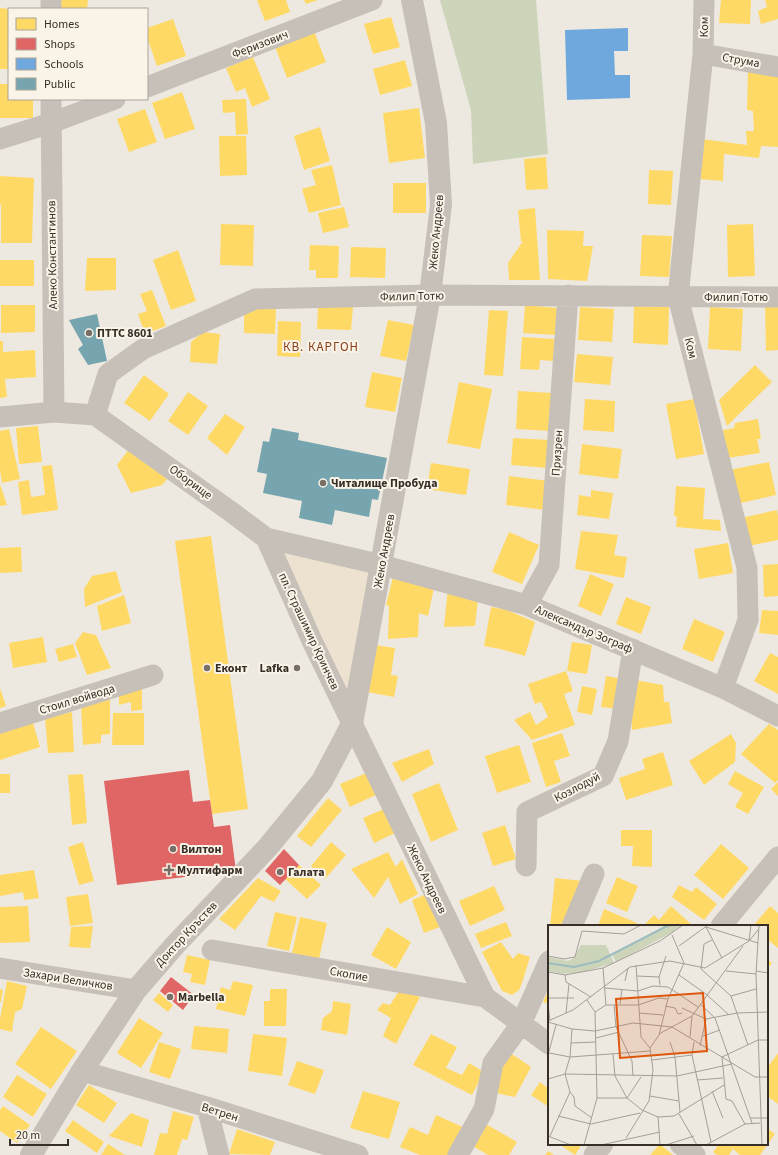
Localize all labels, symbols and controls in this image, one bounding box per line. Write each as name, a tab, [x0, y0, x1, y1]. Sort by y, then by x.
legend	[8, 8, 148, 100]
text: Homes	[44, 16, 79, 33]
street label: Ком	[696, 16, 713, 38]
street label: Феризович	[230, 26, 291, 63]
text: Shops	[44, 36, 75, 53]
street label: Струма	[721, 49, 761, 72]
text: Schools	[44, 56, 84, 73]
text: Public	[44, 76, 76, 93]
street label: Жеко Андреев	[425, 194, 448, 270]
street label: Алеко Константинов	[43, 200, 62, 310]
street label: Филип Тотю	[380, 287, 444, 306]
street label: Филип Тотю	[704, 289, 768, 306]
place label: ПТТС 8601	[97, 325, 153, 342]
marker: ПТТС 8601	[84, 328, 94, 338]
street label: Ком	[680, 336, 701, 360]
district label: КВ. КАРГОН	[283, 338, 359, 356]
street label: Призрен	[547, 429, 568, 477]
street label: Оборище	[166, 461, 216, 504]
place label: Читалище Пробуда	[331, 475, 438, 492]
marker: Читалище Пробуда	[318, 478, 328, 488]
street label: Жеко Андреев	[370, 513, 399, 589]
street label: пл. Страшимир Кринчев	[274, 570, 343, 693]
street label: Александър Зограф	[532, 601, 636, 658]
place label: Еконт	[215, 660, 247, 677]
place label: Lafka	[260, 660, 289, 677]
marker: Еконт	[202, 663, 212, 673]
marker: Lafka	[292, 663, 302, 673]
street label: Стоил войвода	[37, 680, 117, 719]
street label: Козлодуй	[551, 768, 603, 807]
place label: Вилтон	[181, 841, 221, 858]
street label: Жеко Андреев	[402, 842, 451, 917]
marker: Вилтон	[168, 844, 178, 854]
place label: Мултифарм	[177, 862, 242, 879]
place label: Галата	[288, 864, 325, 881]
marker: Мултифарм	[164, 865, 174, 875]
marker: Галата	[275, 867, 285, 877]
street label: Доктор Кръстев	[151, 898, 221, 971]
inset map	[548, 925, 768, 1145]
street label: Скопие	[328, 963, 369, 986]
street label: Захари Величков	[22, 964, 114, 995]
place label: Marbella	[178, 989, 225, 1006]
marker: Marbella	[165, 992, 175, 1002]
street label: Ветрен	[199, 1099, 240, 1126]
scale bar	[10, 1121, 68, 1147]
text: 20 m	[16, 1127, 40, 1144]

